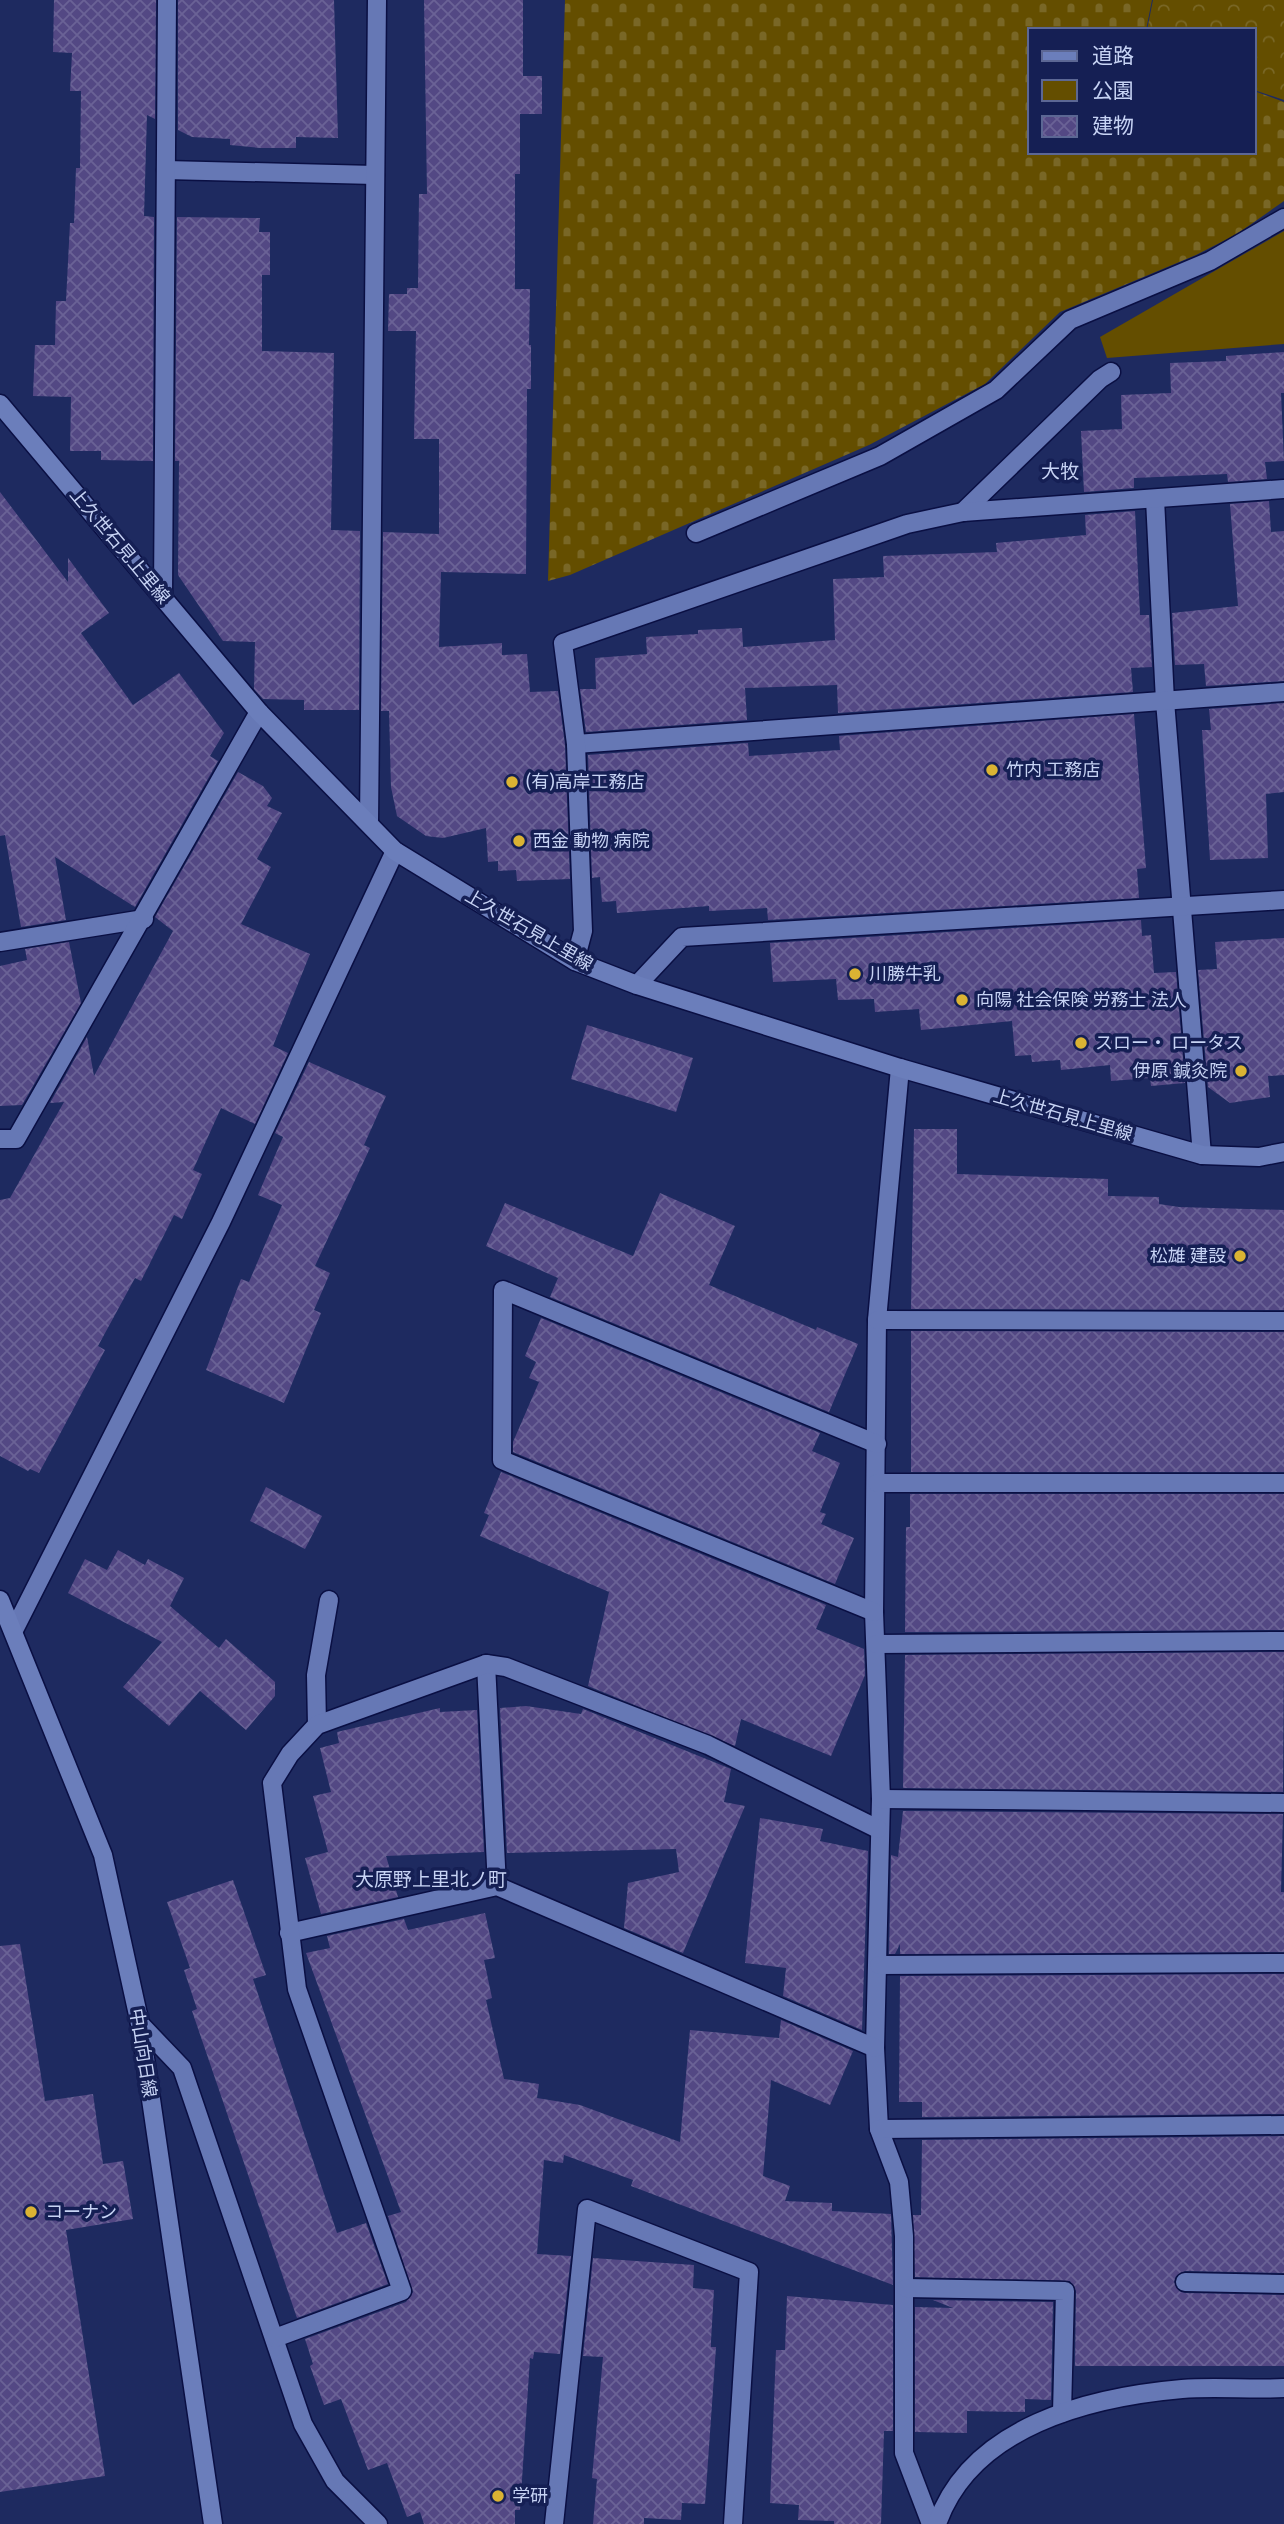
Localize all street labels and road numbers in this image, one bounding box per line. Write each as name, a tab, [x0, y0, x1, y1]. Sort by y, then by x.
street label: 上久世石見上里線	[65, 484, 175, 608]
street label: 上久世石見上里線	[461, 884, 597, 976]
street label: 上久世石見上里線	[991, 1085, 1135, 1145]
street label: 中山向日線	[125, 2007, 161, 2099]

